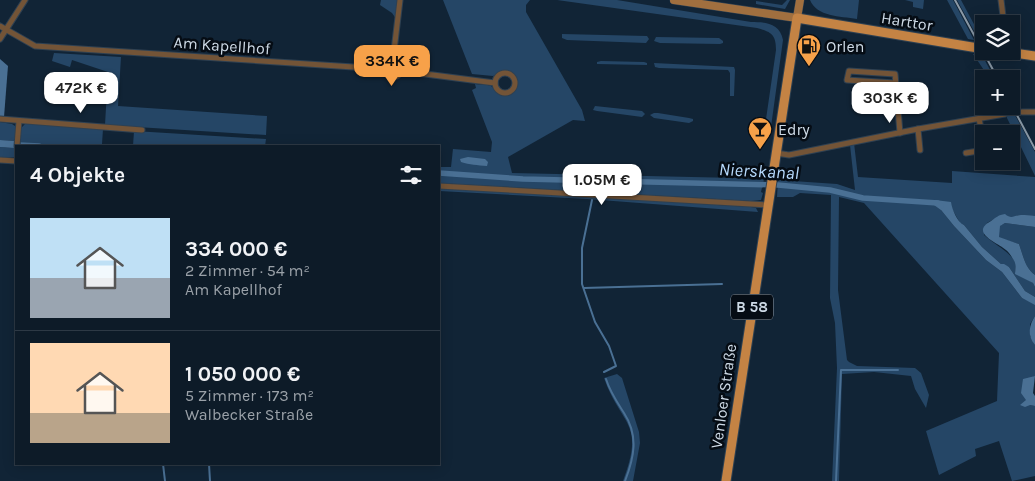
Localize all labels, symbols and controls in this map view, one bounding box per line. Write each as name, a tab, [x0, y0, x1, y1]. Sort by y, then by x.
street label: Harttor	[880, 8, 934, 35]
map controls	[975, 15, 1020, 170]
button: layers	[975, 15, 1020, 60]
street label: Am Kapellhof	[173, 33, 271, 58]
fuel station icon: Orlen	[796, 33, 822, 67]
place label: Orlen	[826, 37, 864, 56]
pin: 334K €	[351, 44, 433, 87]
text: 334K €	[365, 51, 419, 70]
button: +	[975, 70, 1020, 115]
pin: 472K €	[40, 72, 122, 114]
text: 472K €	[55, 78, 107, 97]
pin: 303K €	[849, 82, 931, 124]
text: 303K €	[863, 88, 917, 107]
bar icon: Edry	[747, 116, 773, 150]
place label: Edry	[778, 120, 810, 139]
button: −	[975, 125, 1020, 170]
water label: Nierskanal	[718, 158, 800, 184]
icon: filters	[397, 161, 425, 189]
text: 4 Objekte	[30, 163, 125, 187]
pin: 1.05M €	[556, 164, 648, 206]
text: 1.05M €	[574, 170, 630, 189]
text: 334 000 €	[185, 237, 287, 261]
icon: home	[70, 238, 130, 298]
text: 2 Zimmer · 54 m²	[185, 261, 310, 280]
text: Am Kapellhof	[185, 280, 282, 299]
road number: B 58	[731, 294, 773, 320]
street label: Venloer Straße	[707, 342, 740, 450]
text: 1 050 000 €	[185, 362, 300, 386]
icon: home	[70, 363, 130, 423]
text: 5 Zimmer · 173 m²	[185, 386, 314, 405]
text: Walbecker Straße	[185, 405, 313, 424]

